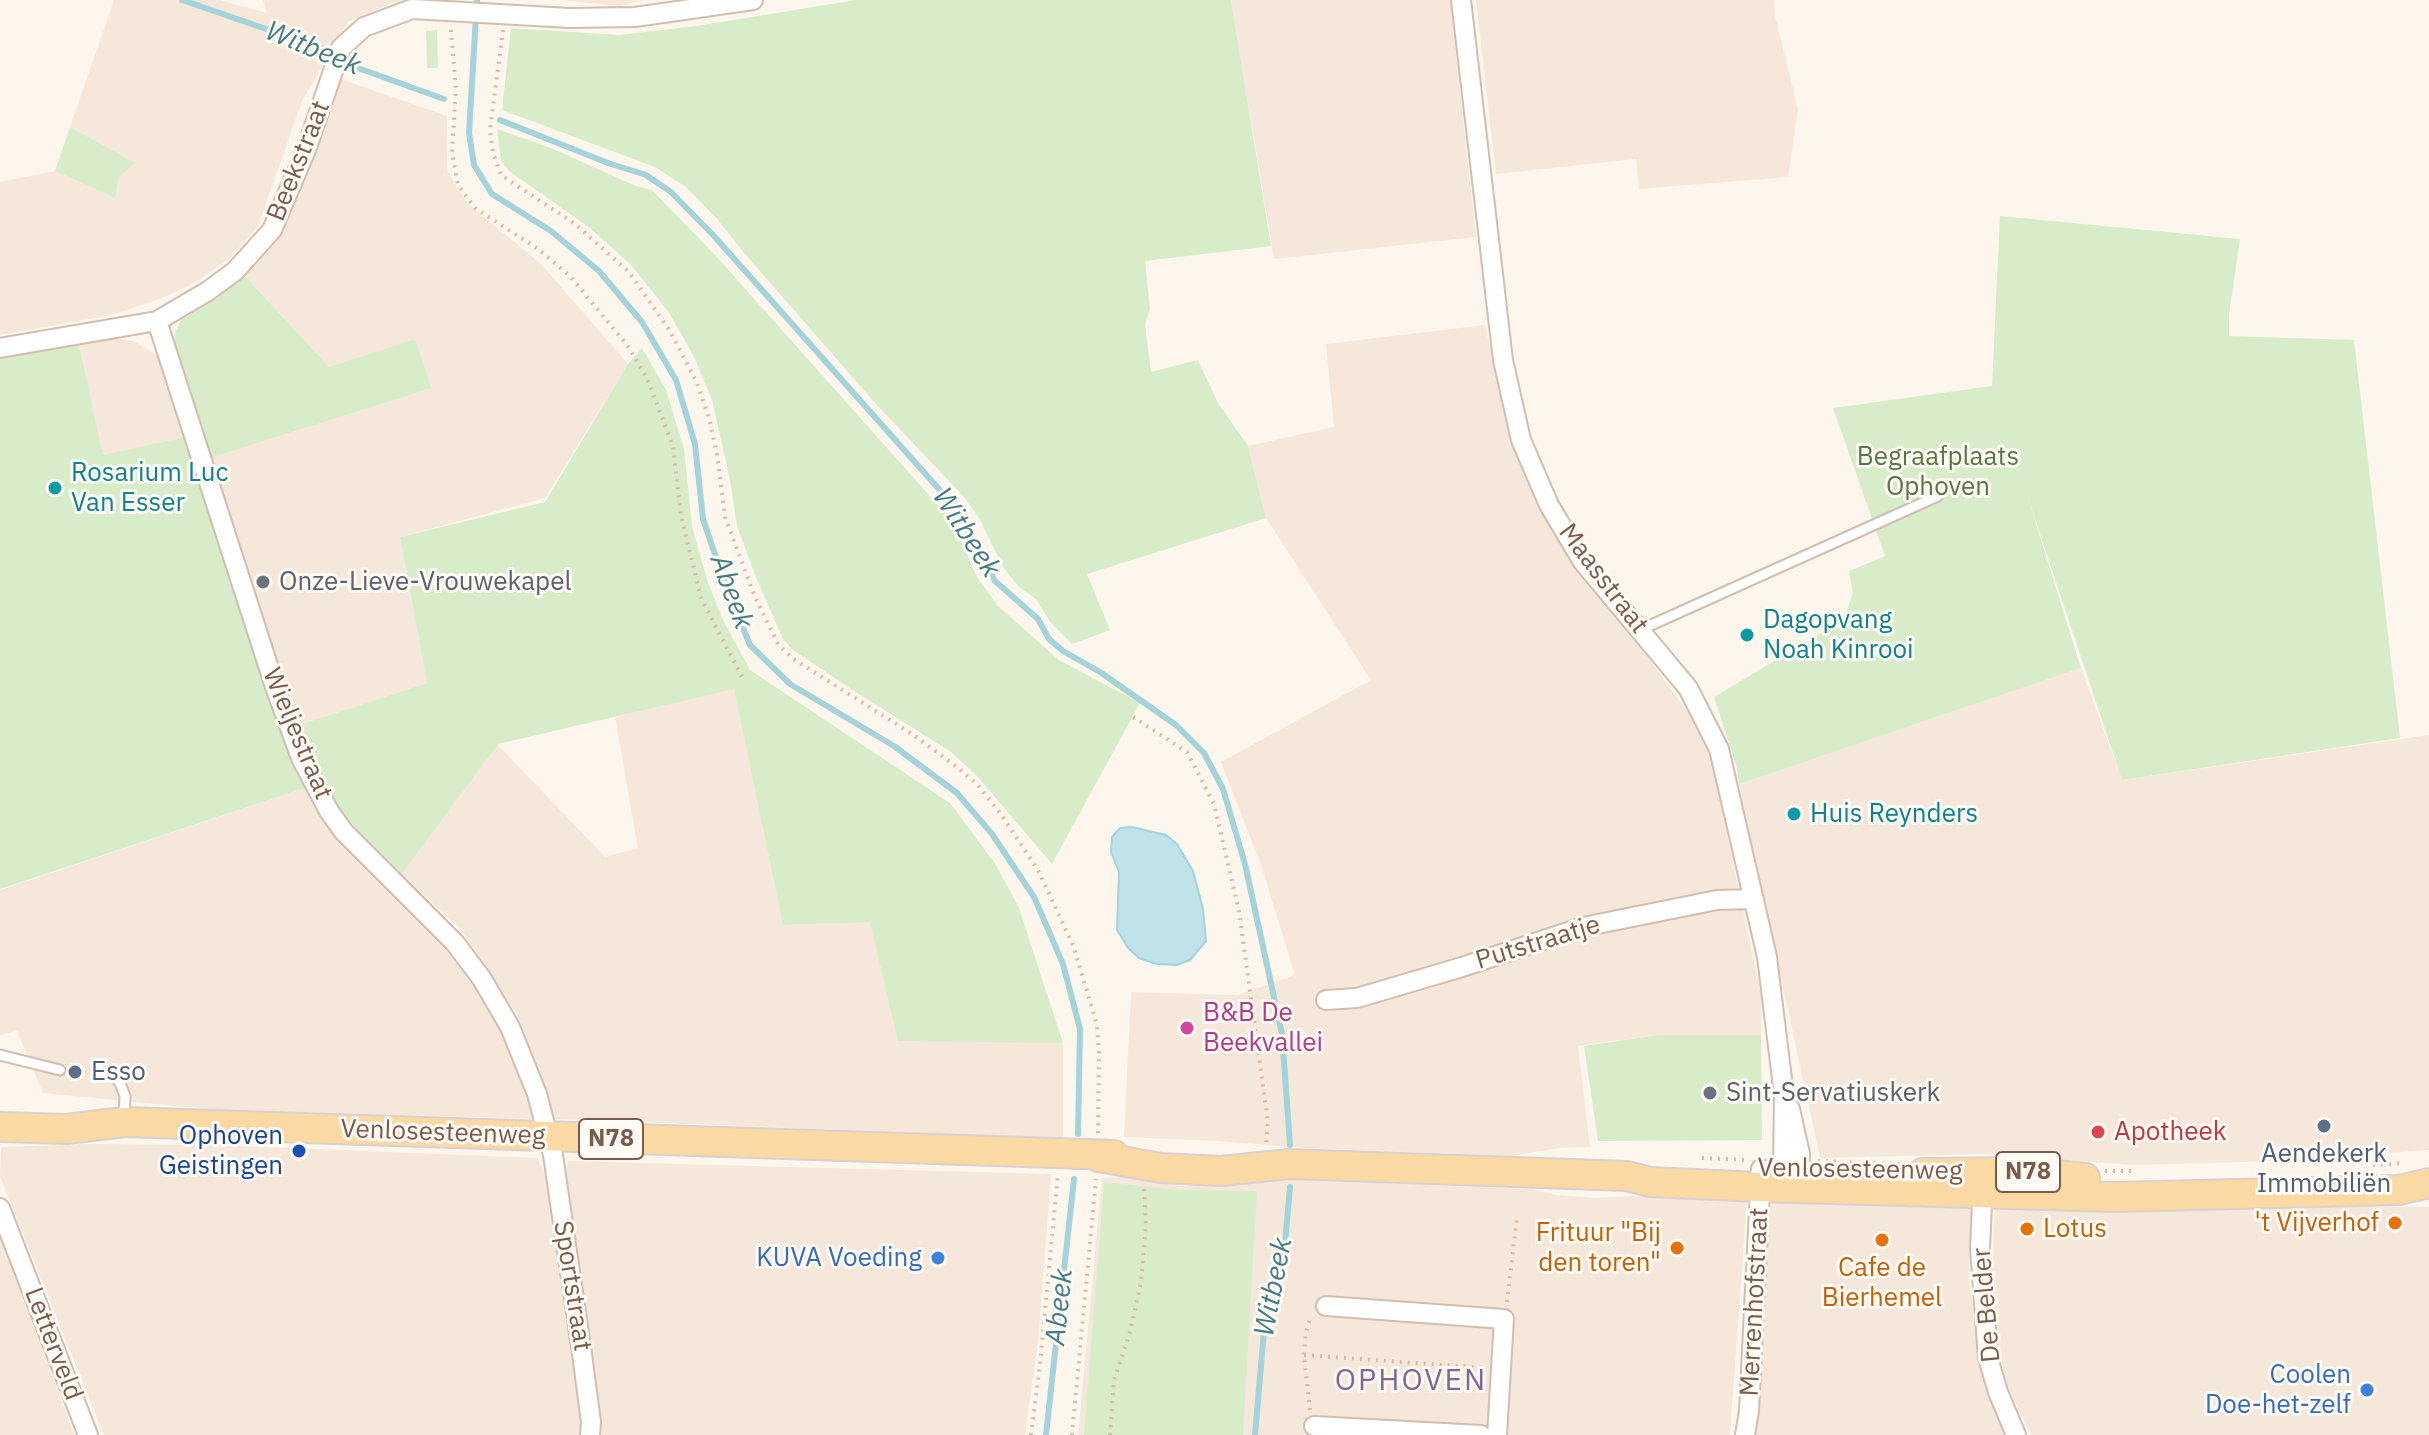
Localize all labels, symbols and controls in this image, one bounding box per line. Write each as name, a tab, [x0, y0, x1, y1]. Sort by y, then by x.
water label: Witbeek	[261, 15, 365, 83]
street label: Beekstraat	[261, 96, 337, 226]
park label: Begraafplaats Ophoven	[1857, 441, 2019, 502]
place label: Rosarium Luc Van Esser	[71, 457, 229, 518]
marker: Rosarium Luc Van Esser	[46, 479, 64, 497]
water label: Witbeek	[925, 482, 1007, 584]
street label: Maasstraat	[1552, 518, 1654, 640]
water label: Abeek	[702, 550, 760, 634]
place label: Onze-Lieve-Vrouwekapel	[279, 566, 571, 598]
marker: Onze-Lieve-Vrouwekapel	[254, 573, 272, 591]
place label: Dagopvang Noah Kinrooi	[1763, 604, 1914, 666]
marker: Dagopvang Noah Kinrooi	[1738, 626, 1756, 644]
street label: Wieljestraat	[255, 664, 339, 804]
place label: Huis Reynders	[1810, 798, 1978, 830]
marker: Huis Reynders	[1785, 805, 1803, 823]
street label: Putstraatje	[1472, 909, 1604, 977]
place label: B&B De Beekvallei	[1203, 997, 1323, 1058]
marker: B&B De Beekvallei	[1178, 1019, 1196, 1037]
place label: Esso	[91, 1056, 146, 1088]
marker: Esso	[66, 1063, 84, 1081]
place label: Sint-Servatiuskerk	[1726, 1077, 1940, 1109]
marker: Sint-Servatiuskerk	[1701, 1084, 1719, 1102]
street label: Venlosesteenweg	[340, 1114, 546, 1152]
place label: Apotheek	[2114, 1116, 2226, 1148]
marker: Aendekerk Immobiliën	[2315, 1117, 2333, 1135]
road number: N78	[579, 1119, 643, 1159]
place label: Ophoven Geistingen	[159, 1120, 283, 1182]
marker: Apotheek	[2089, 1123, 2107, 1141]
place label: Aendekerk Immobiliën	[2257, 1138, 2391, 1200]
marker: Ophoven Geistingen	[290, 1142, 308, 1160]
road number: N78	[1996, 1152, 2060, 1192]
street label: Venlosesteenweg	[1757, 1153, 1963, 1187]
street label: Merrenhofstraat	[1734, 1207, 1776, 1397]
place label: 't Vijverhof	[2255, 1207, 2379, 1239]
place label: Lotus	[2043, 1213, 2107, 1245]
marker: 't Vijverhof	[2386, 1214, 2404, 1232]
place label: Frituur "Bij den toren"	[1536, 1217, 1661, 1278]
street label: Sportstraat	[546, 1219, 598, 1353]
marker: Lotus	[2018, 1220, 2036, 1238]
marker: Cafe de Bierhemel	[1873, 1231, 1891, 1249]
water label: Witbeek	[1248, 1235, 1300, 1339]
marker: Frituur "Bij den toren"	[1668, 1239, 1686, 1257]
place label: KUVA Voeding	[756, 1242, 922, 1274]
street label: De Belder	[1966, 1246, 2008, 1364]
marker: KUVA Voeding	[929, 1249, 947, 1267]
place label: Cafe de Bierhemel	[1822, 1252, 1942, 1314]
water label: Abeek	[1039, 1267, 1081, 1347]
street label: Letterveld	[17, 1283, 89, 1405]
place label: Coolen Doe-het-zelf	[2205, 1359, 2351, 1420]
district label: OPHOVEN	[1335, 1363, 1487, 1399]
marker: Coolen Doe-het-zelf	[2358, 1381, 2376, 1399]

